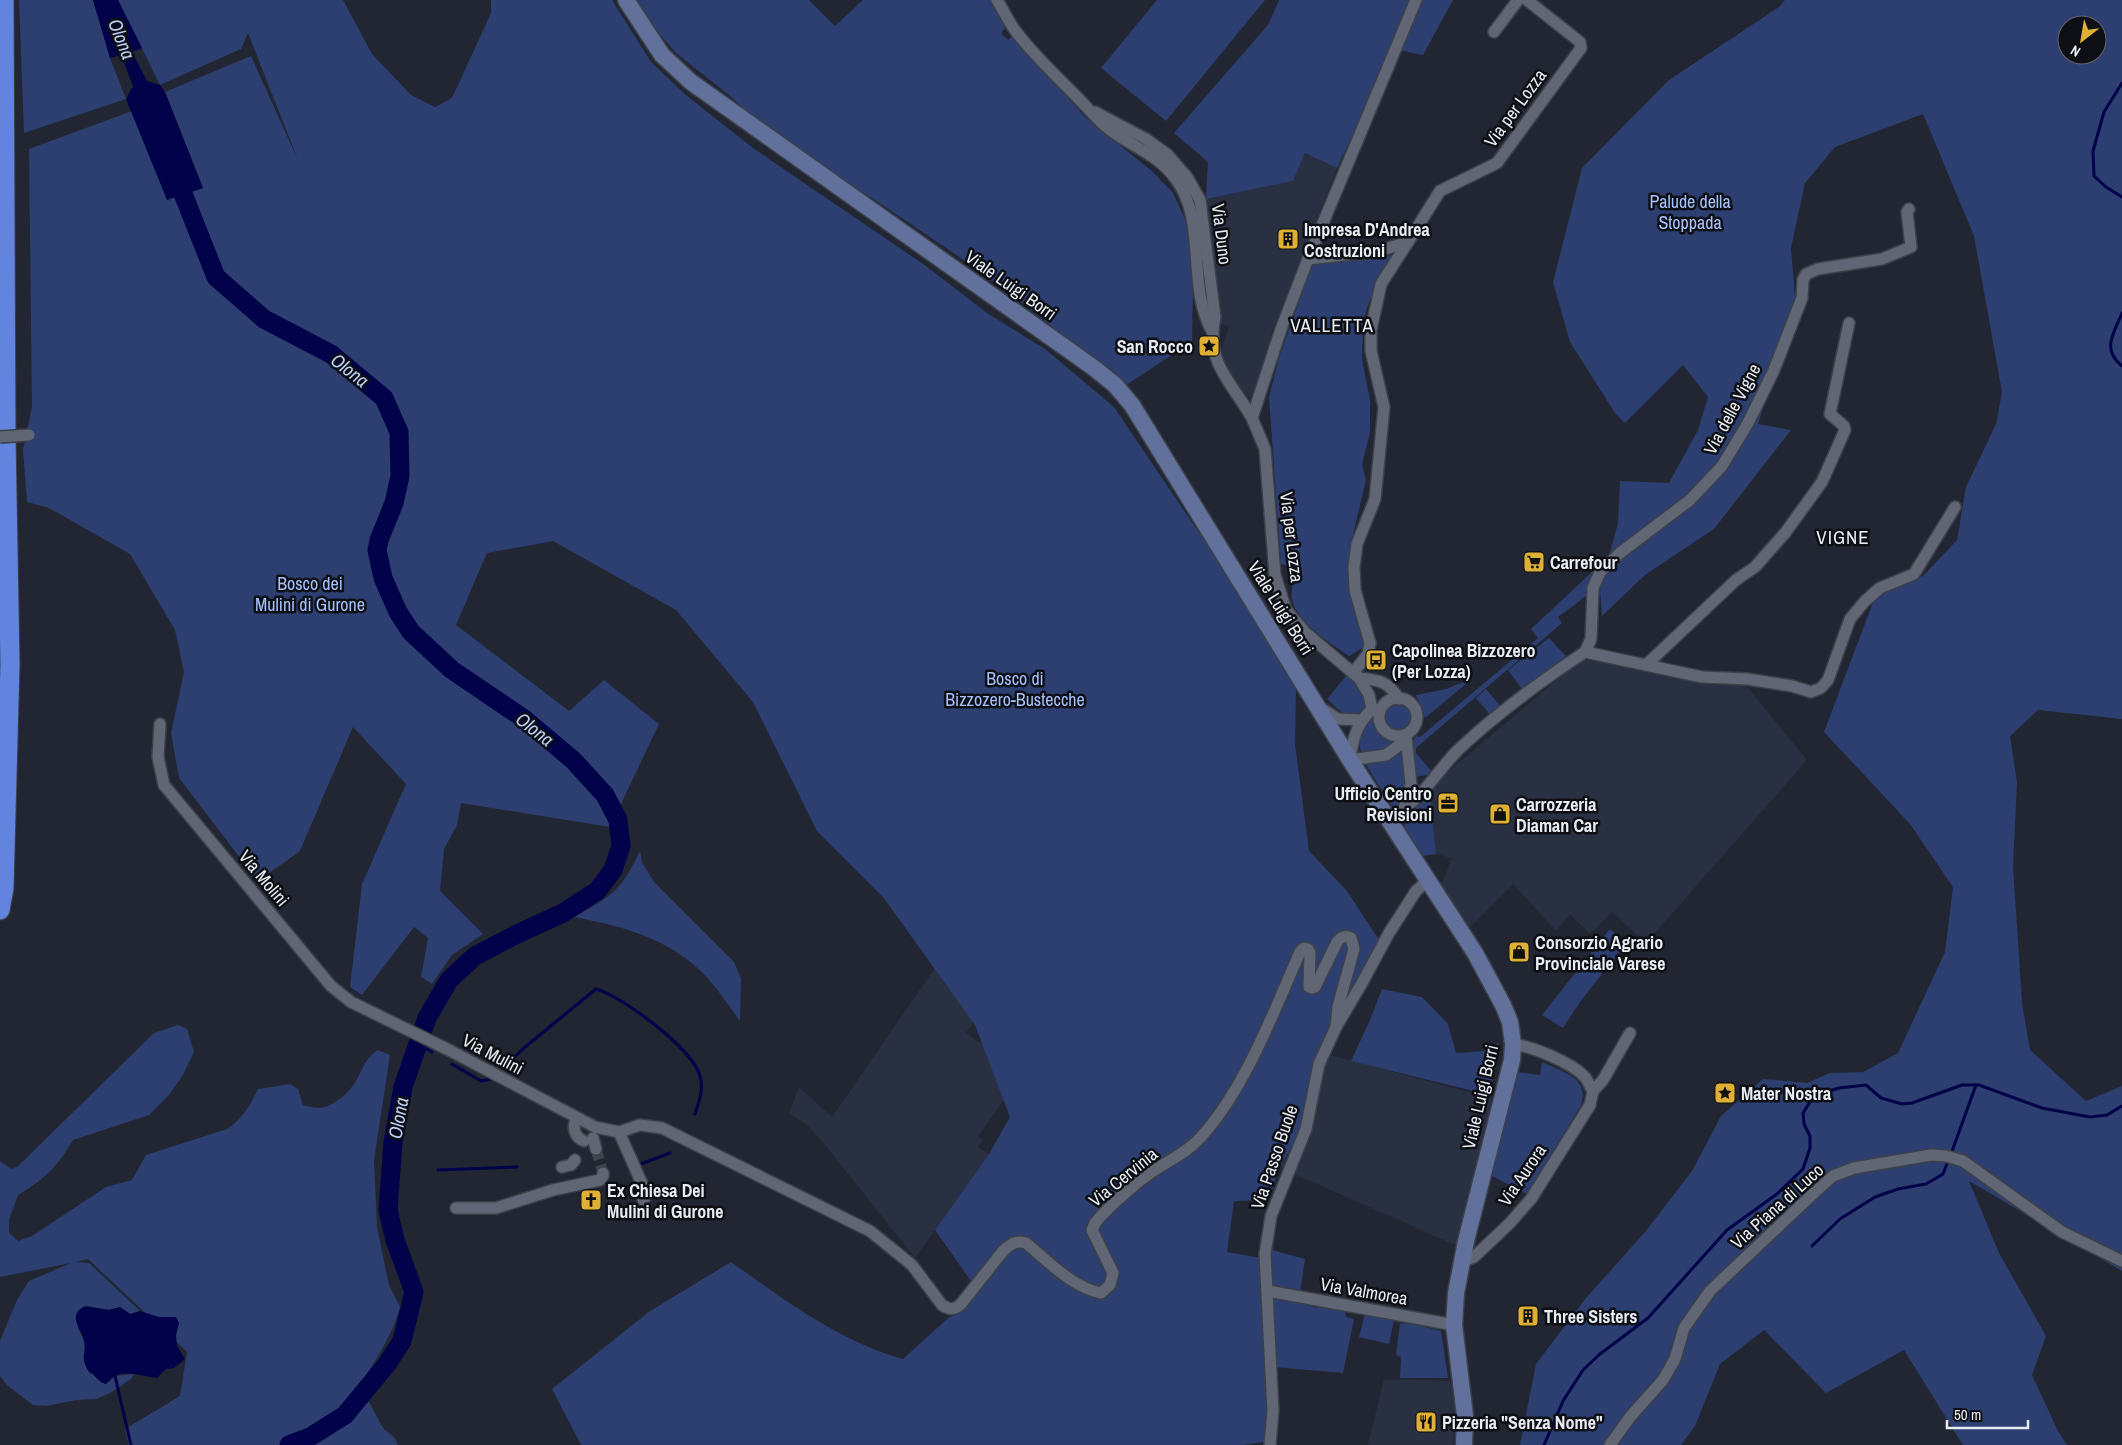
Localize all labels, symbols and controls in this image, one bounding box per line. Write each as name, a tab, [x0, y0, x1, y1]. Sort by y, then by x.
water label: Olona	[102, 15, 142, 63]
north arrow	[2057, 15, 2107, 65]
text: N	[2067, 41, 2083, 61]
street label: Via per Lozza	[1478, 64, 1552, 152]
park label: Palude della Stoppada	[1649, 189, 1731, 235]
street label: Via Duno	[1206, 202, 1238, 266]
place label: Impresa D'Andrea Costruzioni	[1304, 217, 1431, 263]
building icon: Impresa D'Andrea Costruzioni	[1276, 227, 1300, 251]
street label: Viale Luigi Borri	[960, 244, 1062, 326]
district label: VALLETTA	[1290, 312, 1374, 338]
place label: San Rocco	[1117, 334, 1193, 359]
place icon: San Rocco	[1197, 334, 1221, 358]
water label: Olona	[326, 347, 375, 393]
street label: Via delle Vigne	[1698, 359, 1766, 459]
street label: Via per Lozza	[1274, 490, 1310, 584]
district label: VIGNE	[1816, 524, 1870, 550]
supermarket icon: Carrefour	[1522, 550, 1546, 574]
place label: Carrefour	[1550, 550, 1618, 575]
street label: Viale Luigi Borri	[1242, 556, 1320, 660]
park label: Bosco dei Mulini di Gurone	[255, 571, 365, 617]
place label: Capolinea Bizzozero (Per Lozza)	[1392, 638, 1536, 684]
bus stop icon: Capolinea Bizzozero (Per Lozza)	[1364, 648, 1388, 672]
park label: Bosco di Bizzozero-Bustecche	[945, 666, 1085, 712]
water label: Olona	[511, 706, 560, 752]
place label: Ufficio Centro Revisioni	[1334, 781, 1432, 827]
office icon: Ufficio Centro Revisioni	[1436, 791, 1460, 815]
place label: Carrozzeria Diaman Car	[1516, 792, 1598, 838]
shop icon: Carrozzeria Diaman Car	[1488, 802, 1512, 826]
street label: Via Molini	[233, 845, 295, 911]
place label: Consorzio Agrario Provinciale Varese	[1535, 930, 1665, 976]
shop icon: Consorzio Agrario Provinciale Varese	[1507, 940, 1531, 964]
street label: Via Mulini	[458, 1027, 528, 1081]
street label: Viale Luigi Borri	[1456, 1042, 1504, 1152]
place icon: Mater Nostra	[1713, 1081, 1737, 1105]
place label: Mater Nostra	[1741, 1081, 1832, 1106]
water label: Olona	[382, 1095, 414, 1141]
street label: Via Passo Buole	[1244, 1101, 1304, 1213]
street label: Via Aurora	[1492, 1139, 1552, 1211]
street label: Via Cervinia	[1083, 1142, 1163, 1212]
street label: Via Piana di Luco	[1725, 1158, 1829, 1254]
place label: Ex Chiesa Dei Mulini di Gurone	[607, 1178, 723, 1224]
church icon: Ex Chiesa Dei Mulini di Gurone	[579, 1188, 603, 1212]
street label: Via Valmorea	[1318, 1271, 1410, 1311]
building icon: Three Sisters	[1516, 1304, 1540, 1328]
place label: Three Sisters	[1544, 1304, 1638, 1329]
scale bar	[1947, 1398, 2028, 1430]
text: 50 m	[1954, 1404, 1981, 1425]
restaurant icon: Pizzeria "Senza Nome"	[1414, 1410, 1438, 1434]
place label: Pizzeria "Senza Nome"	[1442, 1410, 1603, 1435]

